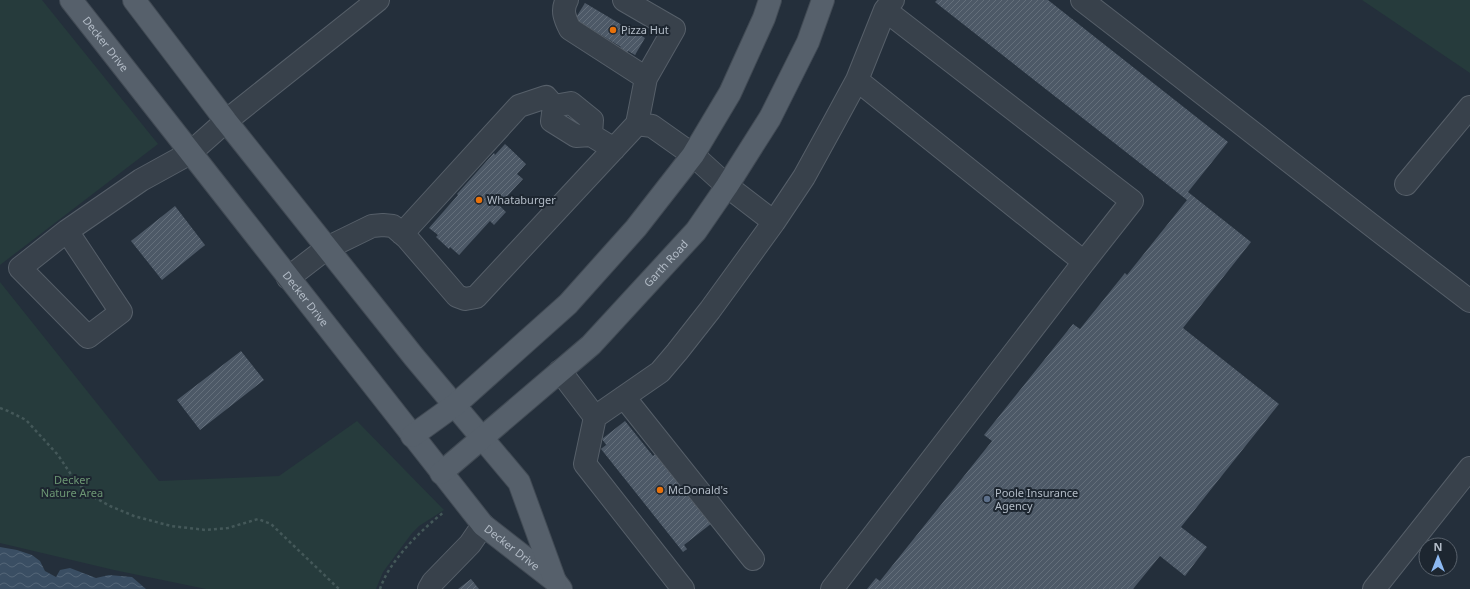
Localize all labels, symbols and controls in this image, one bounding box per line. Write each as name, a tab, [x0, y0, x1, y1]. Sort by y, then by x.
street label: Decker Drive	[80, 13, 132, 74]
place label: Pizza Hut	[621, 22, 669, 37]
marker: Pizza Hut	[608, 25, 618, 35]
place label: Whataburger	[487, 192, 556, 207]
marker: Whataburger	[474, 195, 484, 205]
street label: Garth Road	[640, 236, 691, 290]
street label: Decker Drive	[280, 268, 332, 329]
park label: Decker Nature Area	[41, 472, 103, 500]
place label: McDonald's	[668, 482, 728, 497]
marker: McDonald's	[655, 485, 665, 495]
place label: Poole Insurance Agency	[995, 485, 1078, 513]
marker: Poole Insurance Agency	[982, 494, 992, 504]
street label: Decker Drive	[481, 521, 543, 573]
north arrow	[1418, 537, 1458, 577]
text: N	[1434, 539, 1442, 554]

